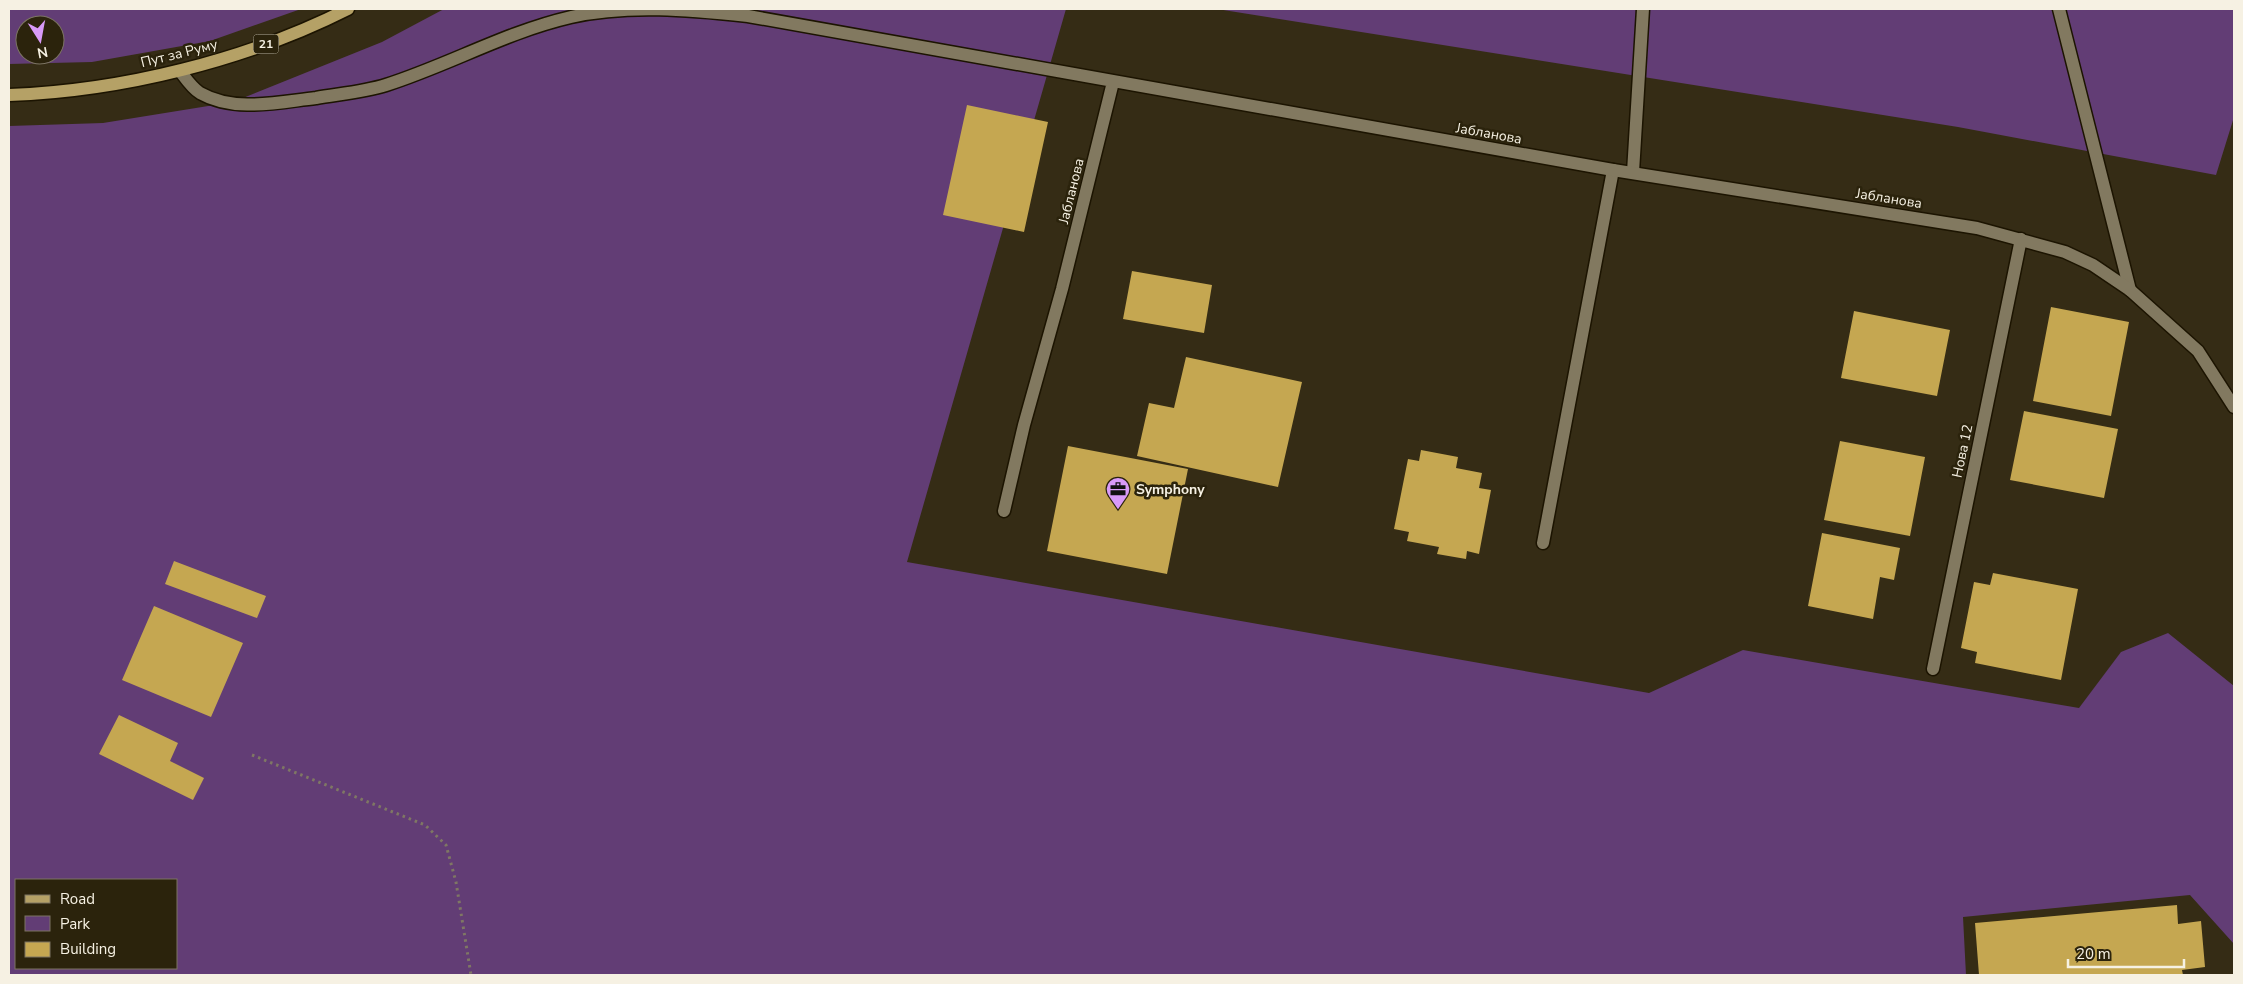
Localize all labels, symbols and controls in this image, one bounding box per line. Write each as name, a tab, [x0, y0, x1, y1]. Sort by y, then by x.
north arrow	[15, 15, 65, 65]
road number: 21	[254, 34, 278, 54]
street label: Пут за Руму	[139, 35, 220, 72]
text: N	[35, 42, 49, 63]
street label: Јабланова	[1453, 118, 1523, 149]
street label: Јабланова	[1054, 156, 1089, 227]
street label: Јабланова	[1853, 184, 1923, 213]
street label: Нова 12	[1948, 423, 1977, 480]
office icon: Symphony	[1105, 476, 1131, 510]
place label: Symphony	[1136, 480, 1205, 499]
legend	[15, 879, 178, 969]
text: Road	[60, 889, 95, 909]
text: Park	[60, 914, 90, 934]
scale bar	[2068, 936, 2184, 968]
text: Building	[60, 939, 116, 959]
text: 20 m	[2076, 944, 2111, 964]

